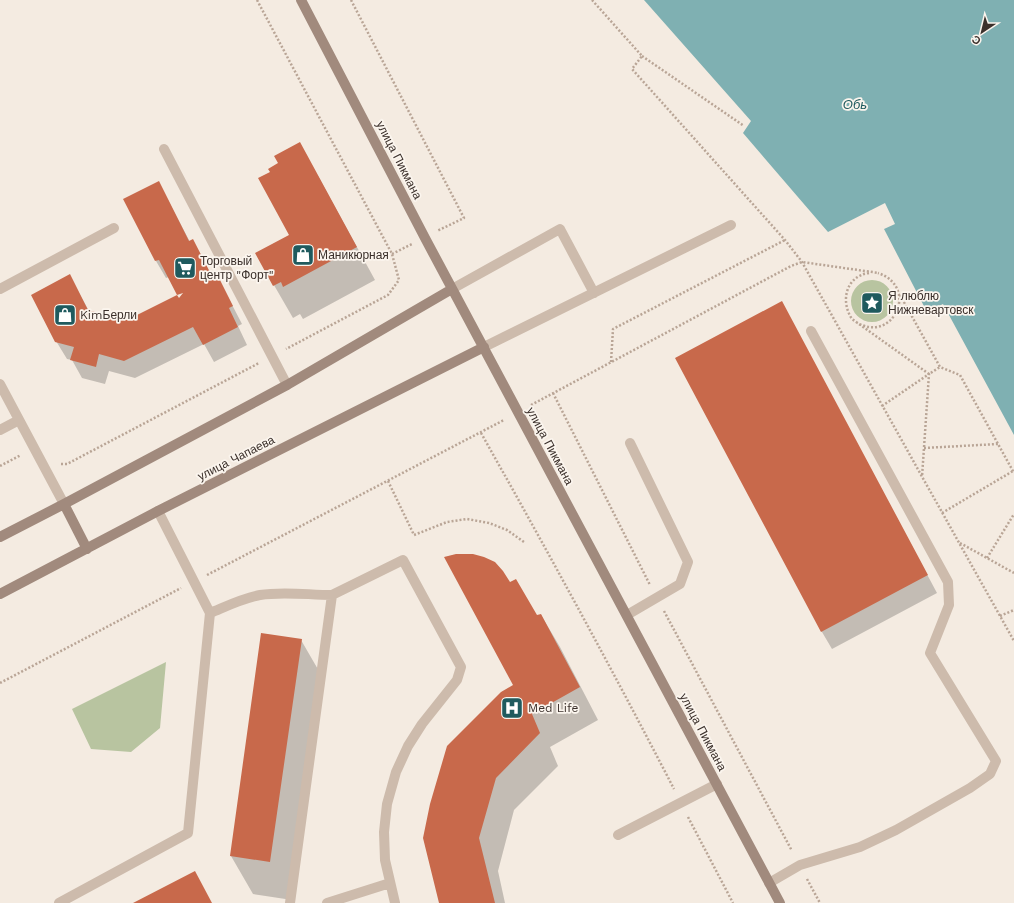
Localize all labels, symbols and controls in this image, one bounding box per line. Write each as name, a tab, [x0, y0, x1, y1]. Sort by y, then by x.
north arrow	[962, 12, 1002, 52]
text: С	[970, 32, 984, 47]
water label: Обь	[843, 97, 867, 112]
street label: улица Пикмана	[373, 119, 425, 202]
shop icon: Маникюрная	[290, 242, 316, 268]
place label: Маникюрная	[318, 248, 389, 262]
place label: Торговый центр "Форт"	[200, 254, 274, 282]
supermarket icon: Торговый центр "Форт"	[172, 255, 198, 281]
place label: Я люблю Нижневартовск	[888, 289, 974, 317]
place icon: Я люблю Нижневартовск	[859, 290, 885, 316]
shop icon: KimБерли	[52, 302, 78, 328]
place label: KimБерли	[80, 308, 137, 322]
street label: улица Пикмана	[524, 405, 576, 487]
street label: улица Чапаева	[195, 432, 277, 483]
street label: улица Пикмана	[677, 691, 729, 773]
hospital icon: Med Life	[499, 695, 525, 721]
place label: Med Life	[528, 701, 579, 715]

